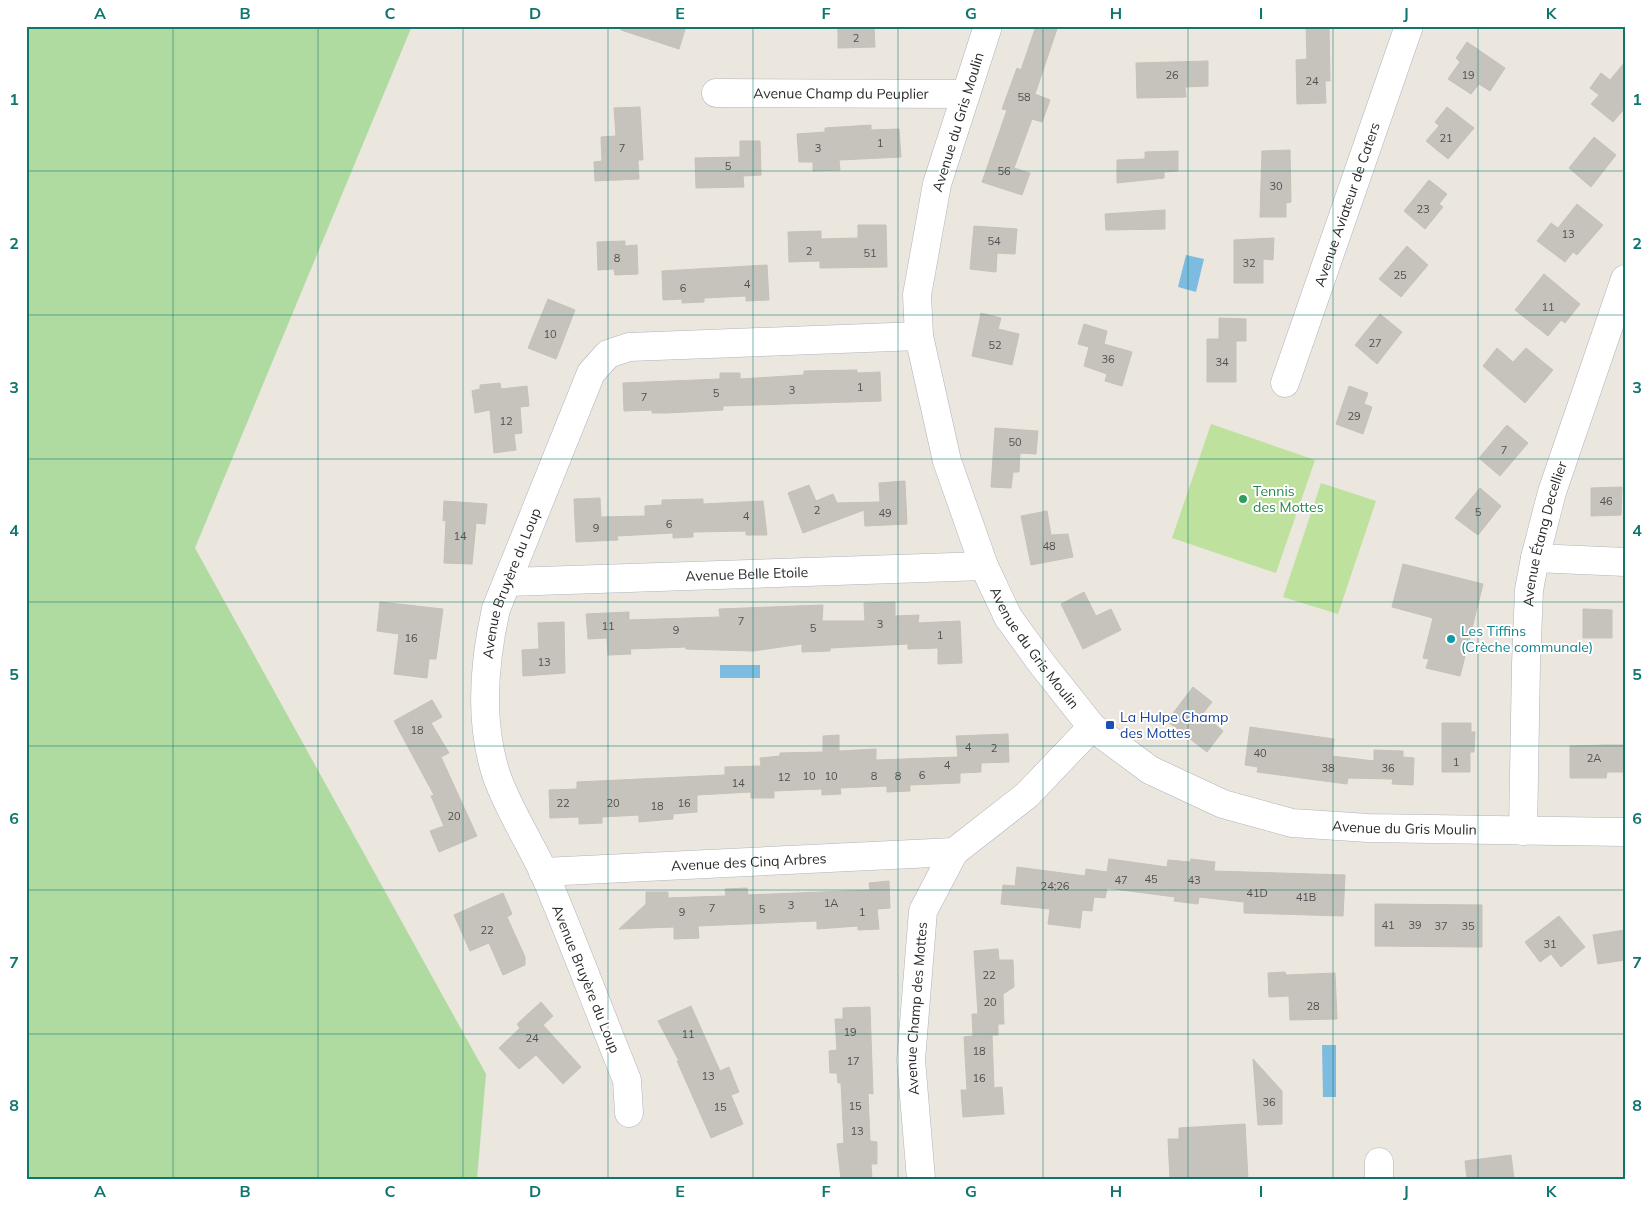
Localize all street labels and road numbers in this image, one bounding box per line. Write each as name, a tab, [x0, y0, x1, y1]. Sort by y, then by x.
street label: Avenue du Gris Moulin	[928, 50, 988, 194]
street label: Avenue Champ du Peuplier	[753, 84, 930, 103]
street label: Avenue Aviateur de Caters	[1310, 120, 1384, 289]
street label: Avenue Étang Decellier	[1519, 458, 1571, 607]
street label: Avenue Bruyère du Loup	[479, 505, 545, 660]
street label: Avenue Belle Etoile	[685, 563, 809, 585]
street label: Avenue du Gris Moulin	[986, 584, 1083, 713]
street label: Avenue du Gris Moulin	[1331, 817, 1477, 839]
street label: Avenue des Cinq Arbres	[671, 849, 827, 875]
street label: Avenue Bruyère du Loup	[548, 902, 624, 1056]
street label: Avenue Champ des Mottes	[902, 921, 931, 1096]

